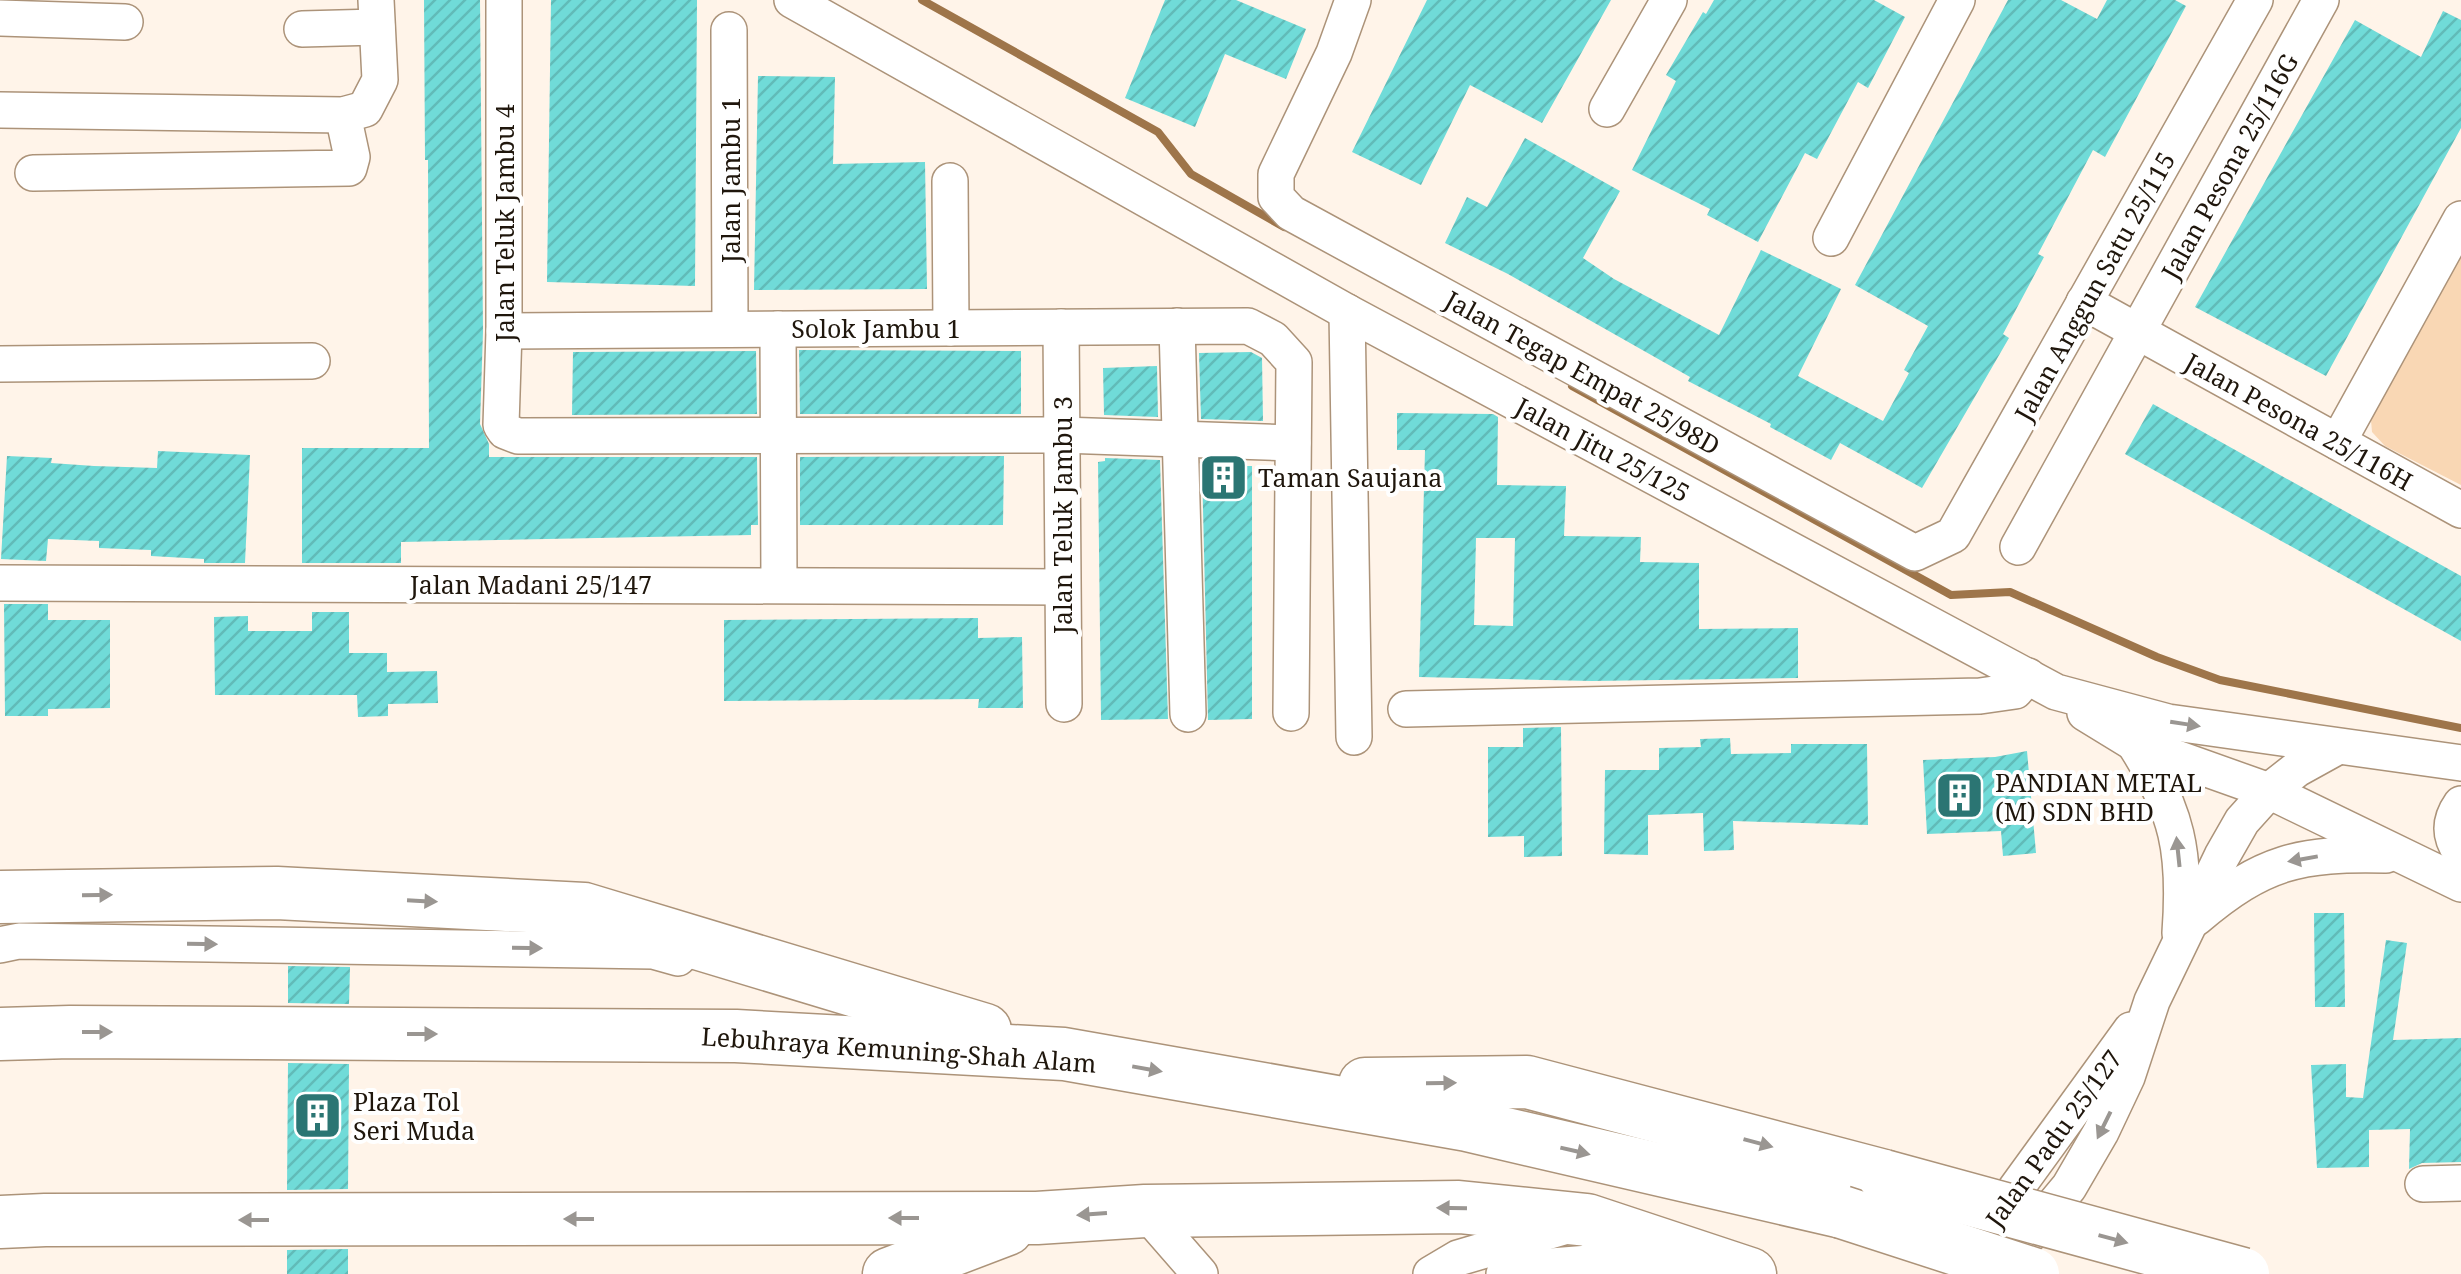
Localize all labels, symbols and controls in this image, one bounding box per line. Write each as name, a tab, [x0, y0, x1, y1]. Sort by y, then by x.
street label: Jalan Pesona 25/116G	[2152, 47, 2305, 286]
street label: Jalan Jambu 1	[713, 97, 747, 264]
street label: Jalan Teluk Jambu 4	[487, 104, 521, 343]
street label: Jalan Anggun Satu 25/115	[2005, 145, 2182, 427]
street label: Jalan Tegap Empat 25/98D	[1439, 282, 1727, 462]
street label: Solok Jambu 1	[791, 311, 961, 345]
street label: Jalan Pesona 25/116H	[2178, 344, 2419, 498]
street label: Jalan Jitu 25/125	[1509, 388, 1696, 509]
street label: Jalan Teluk Jambu 3	[1045, 396, 1079, 635]
building icon: Taman Saujana	[1197, 451, 1249, 503]
place label: Taman Saujana	[1258, 460, 1442, 494]
street label: Jalan Madani 25/147	[409, 567, 652, 601]
one-way arrow	[2169, 717, 2201, 732]
place label: PANDIAN METAL (M) SDN BHD	[1995, 765, 2202, 828]
building icon: PANDIAN METAL (M) SDN BHD	[1934, 770, 1986, 822]
one-way arrow	[2170, 836, 2186, 867]
one-way arrow	[2287, 852, 2318, 867]
one-way arrow	[82, 887, 114, 903]
one-way arrow	[407, 893, 439, 909]
one-way arrow	[187, 936, 219, 952]
one-way arrow	[512, 941, 544, 957]
street label: Lebuhraya Kemuning-Shah Alam	[700, 1018, 1098, 1080]
one-way arrow	[82, 1024, 114, 1040]
one-way arrow	[407, 1026, 439, 1042]
street label: Jalan Padu 25/127	[1977, 1042, 2129, 1234]
one-way arrow	[1131, 1062, 1163, 1077]
one-way arrow	[1426, 1075, 1458, 1091]
place label: Plaza Tol Seri Muda	[353, 1084, 475, 1147]
building icon: Plaza Tol Seri Muda	[292, 1089, 344, 1141]
one-way arrow	[2096, 1110, 2113, 1139]
one-way arrow	[1743, 1136, 1774, 1151]
one-way arrow	[1560, 1143, 1591, 1159]
one-way arrow	[1435, 1199, 1467, 1215]
one-way arrow	[1076, 1206, 1108, 1222]
one-way arrow	[888, 1210, 920, 1226]
one-way arrow	[563, 1211, 595, 1227]
one-way arrow	[238, 1212, 270, 1228]
one-way arrow	[2098, 1232, 2129, 1247]

